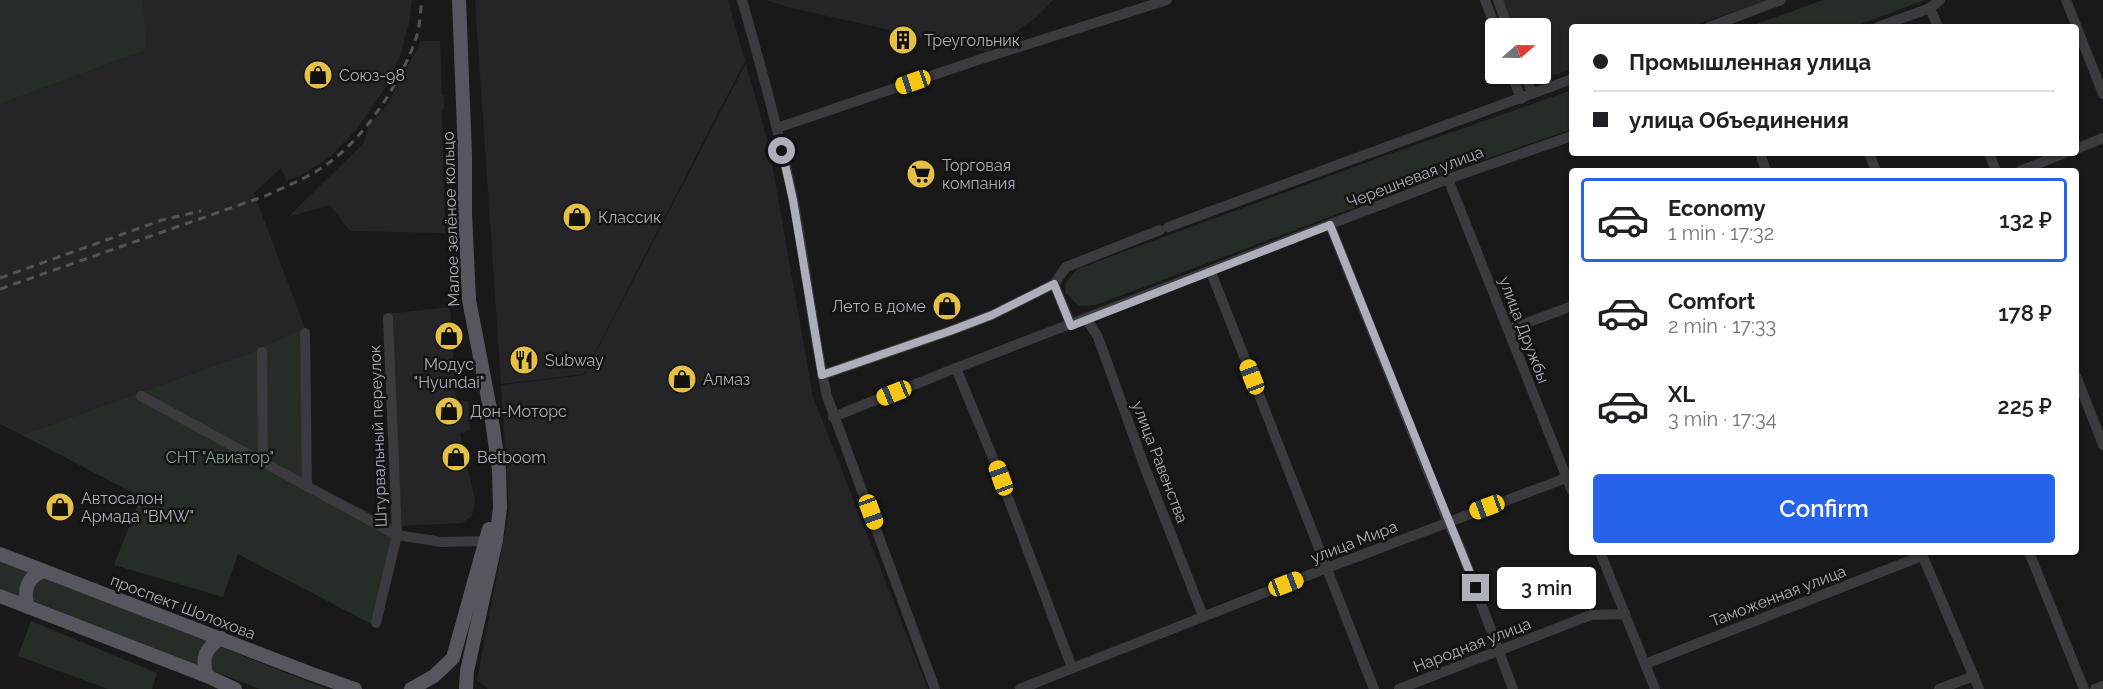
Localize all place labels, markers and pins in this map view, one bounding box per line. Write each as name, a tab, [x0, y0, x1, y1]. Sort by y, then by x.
building icon: Треугольник	[887, 24, 919, 56]
place label: Треугольник	[924, 31, 1020, 50]
shop icon: Союз-98	[302, 59, 334, 91]
place label: Союз-98	[339, 66, 405, 85]
place label: Торговая компания	[942, 156, 1016, 193]
supermarket icon: Торговая компания	[905, 158, 937, 190]
shop icon: Классик	[561, 201, 593, 233]
place label: Классик	[598, 208, 661, 227]
shop icon: Лето в доме	[931, 290, 963, 322]
place label: Лето в доме	[832, 297, 926, 316]
shop icon: Модус "Hyundai"	[433, 320, 465, 352]
restaurant icon: Subway	[508, 344, 540, 376]
place label: Subway	[545, 351, 604, 370]
place label: Модус "Hyundai"	[414, 355, 484, 392]
shop icon: Алмаз	[666, 363, 698, 395]
place label: Алмаз	[703, 370, 750, 389]
shop icon: Дон-Моторс	[433, 395, 465, 427]
place label: Дон-Моторс	[470, 402, 567, 421]
shop icon: Betboom	[440, 441, 472, 473]
place label: Betboom	[477, 448, 546, 467]
place label: Автосалон Армада "BMW"	[81, 489, 194, 526]
shop icon: Автосалон Армада "BMW"	[44, 491, 76, 523]

